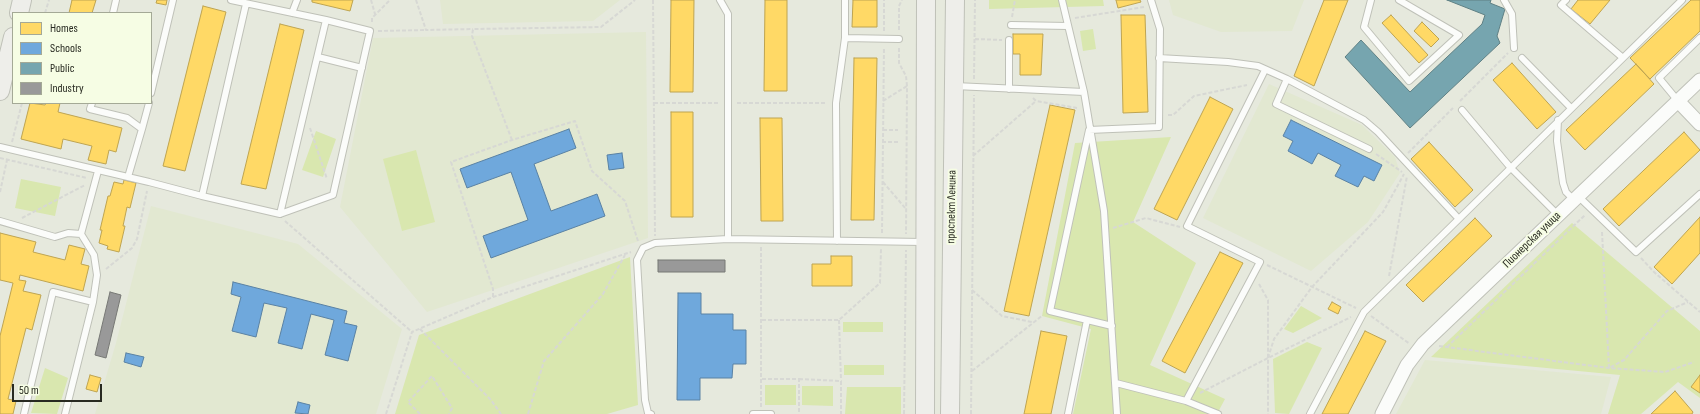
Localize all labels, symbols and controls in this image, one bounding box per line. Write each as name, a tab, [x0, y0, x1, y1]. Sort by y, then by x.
legend	[12, 12, 152, 104]
text: Homes	[50, 21, 78, 36]
text: Schools	[50, 41, 82, 56]
text: Public	[50, 61, 75, 76]
text: Industry	[50, 81, 84, 96]
street label: проспект Ленина	[944, 170, 960, 244]
street label: Пионерская улица	[1500, 209, 1564, 271]
scale bar	[14, 376, 104, 402]
text: 50 m	[19, 383, 39, 398]

